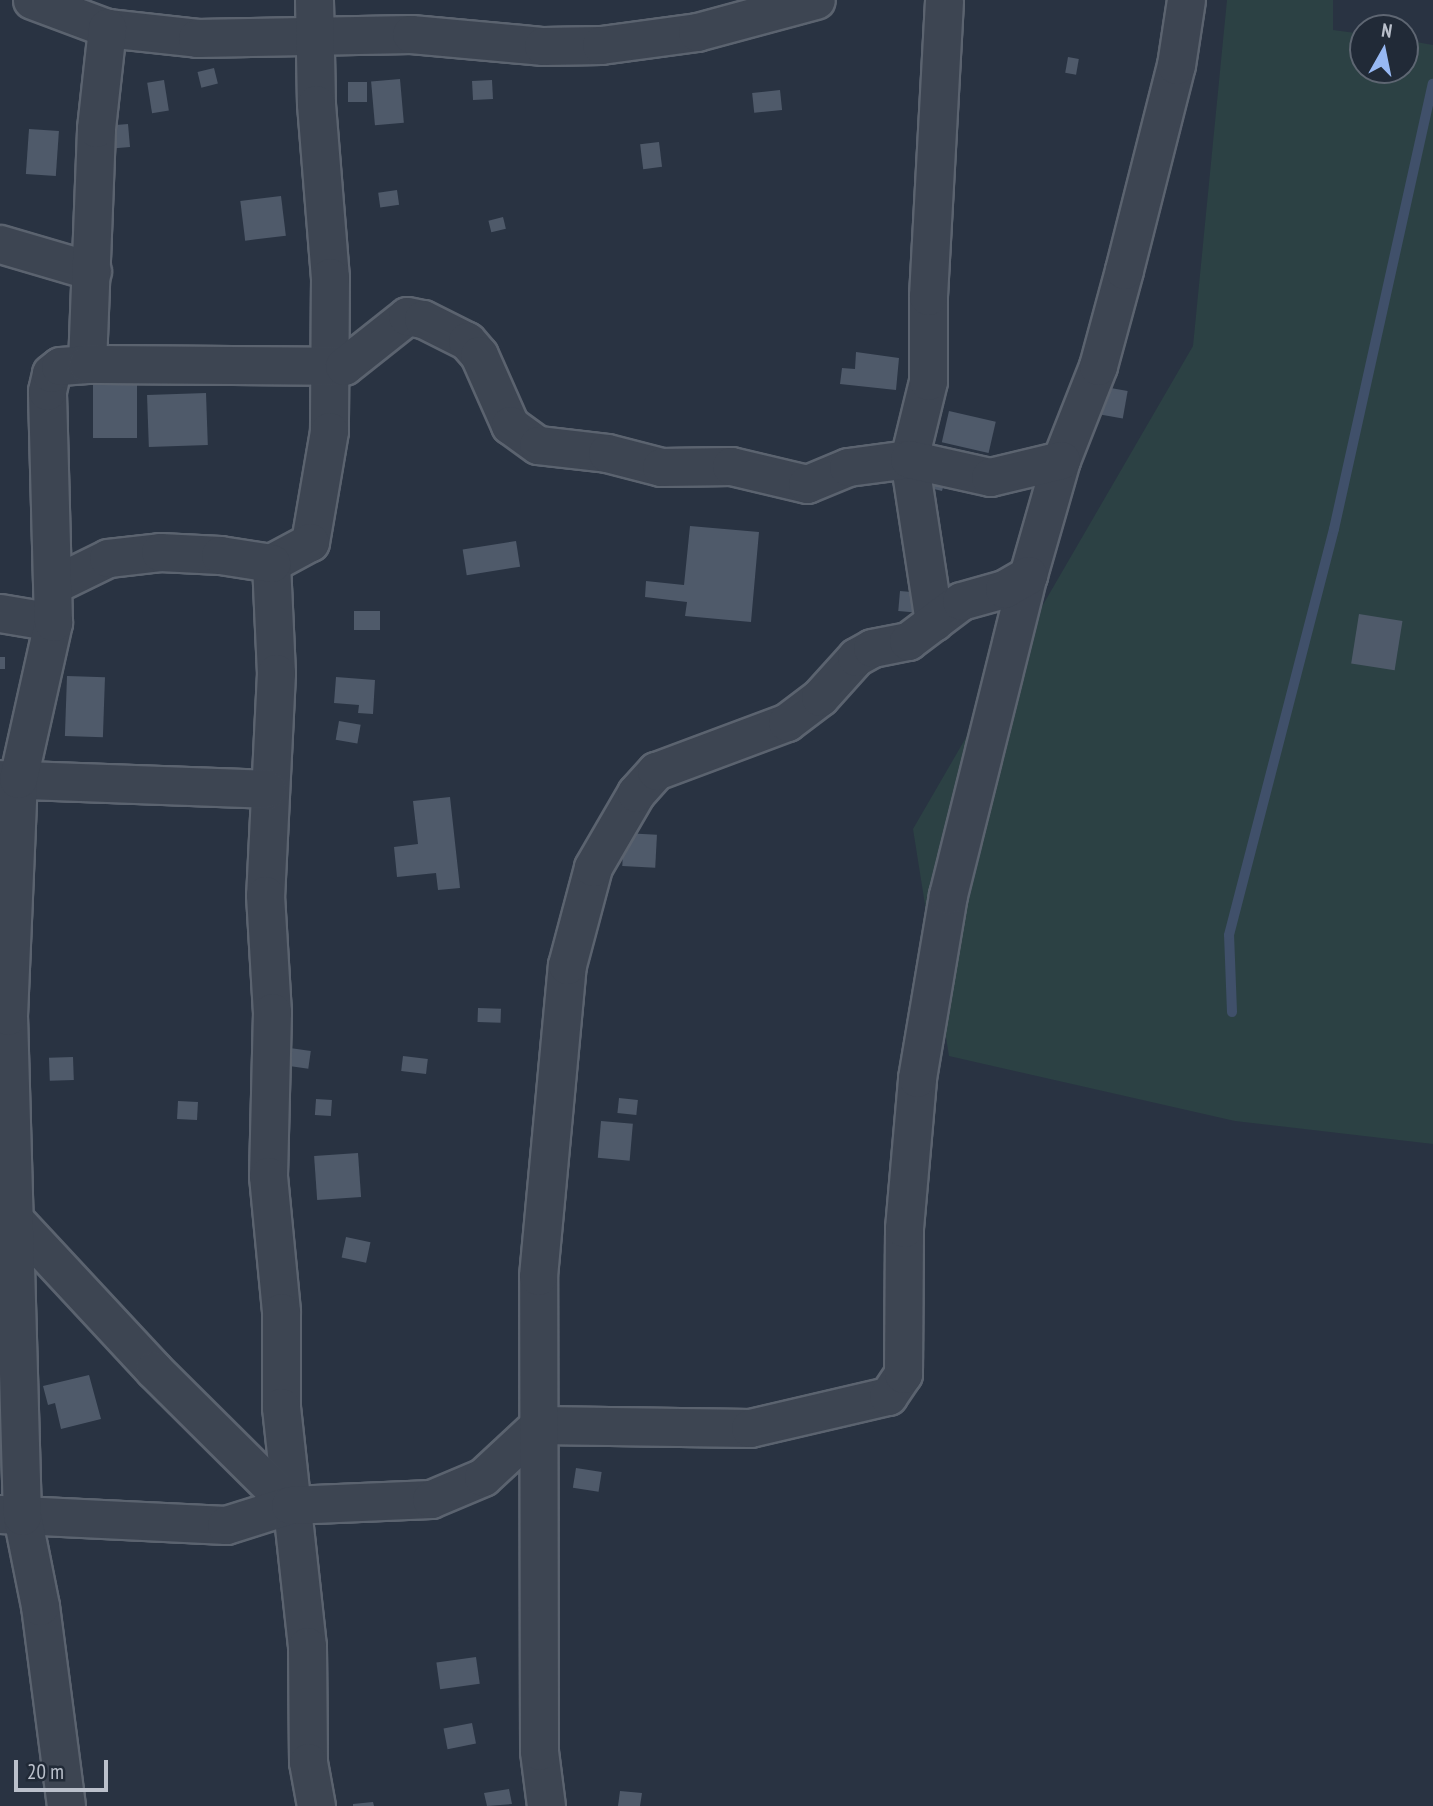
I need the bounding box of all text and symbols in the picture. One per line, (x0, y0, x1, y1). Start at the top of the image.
north arrow (1349, 14, 1419, 84)
text: N (1380, 18, 1394, 43)
scale bar (18, 1746, 112, 1790)
text: 20 m (27, 1758, 64, 1785)

